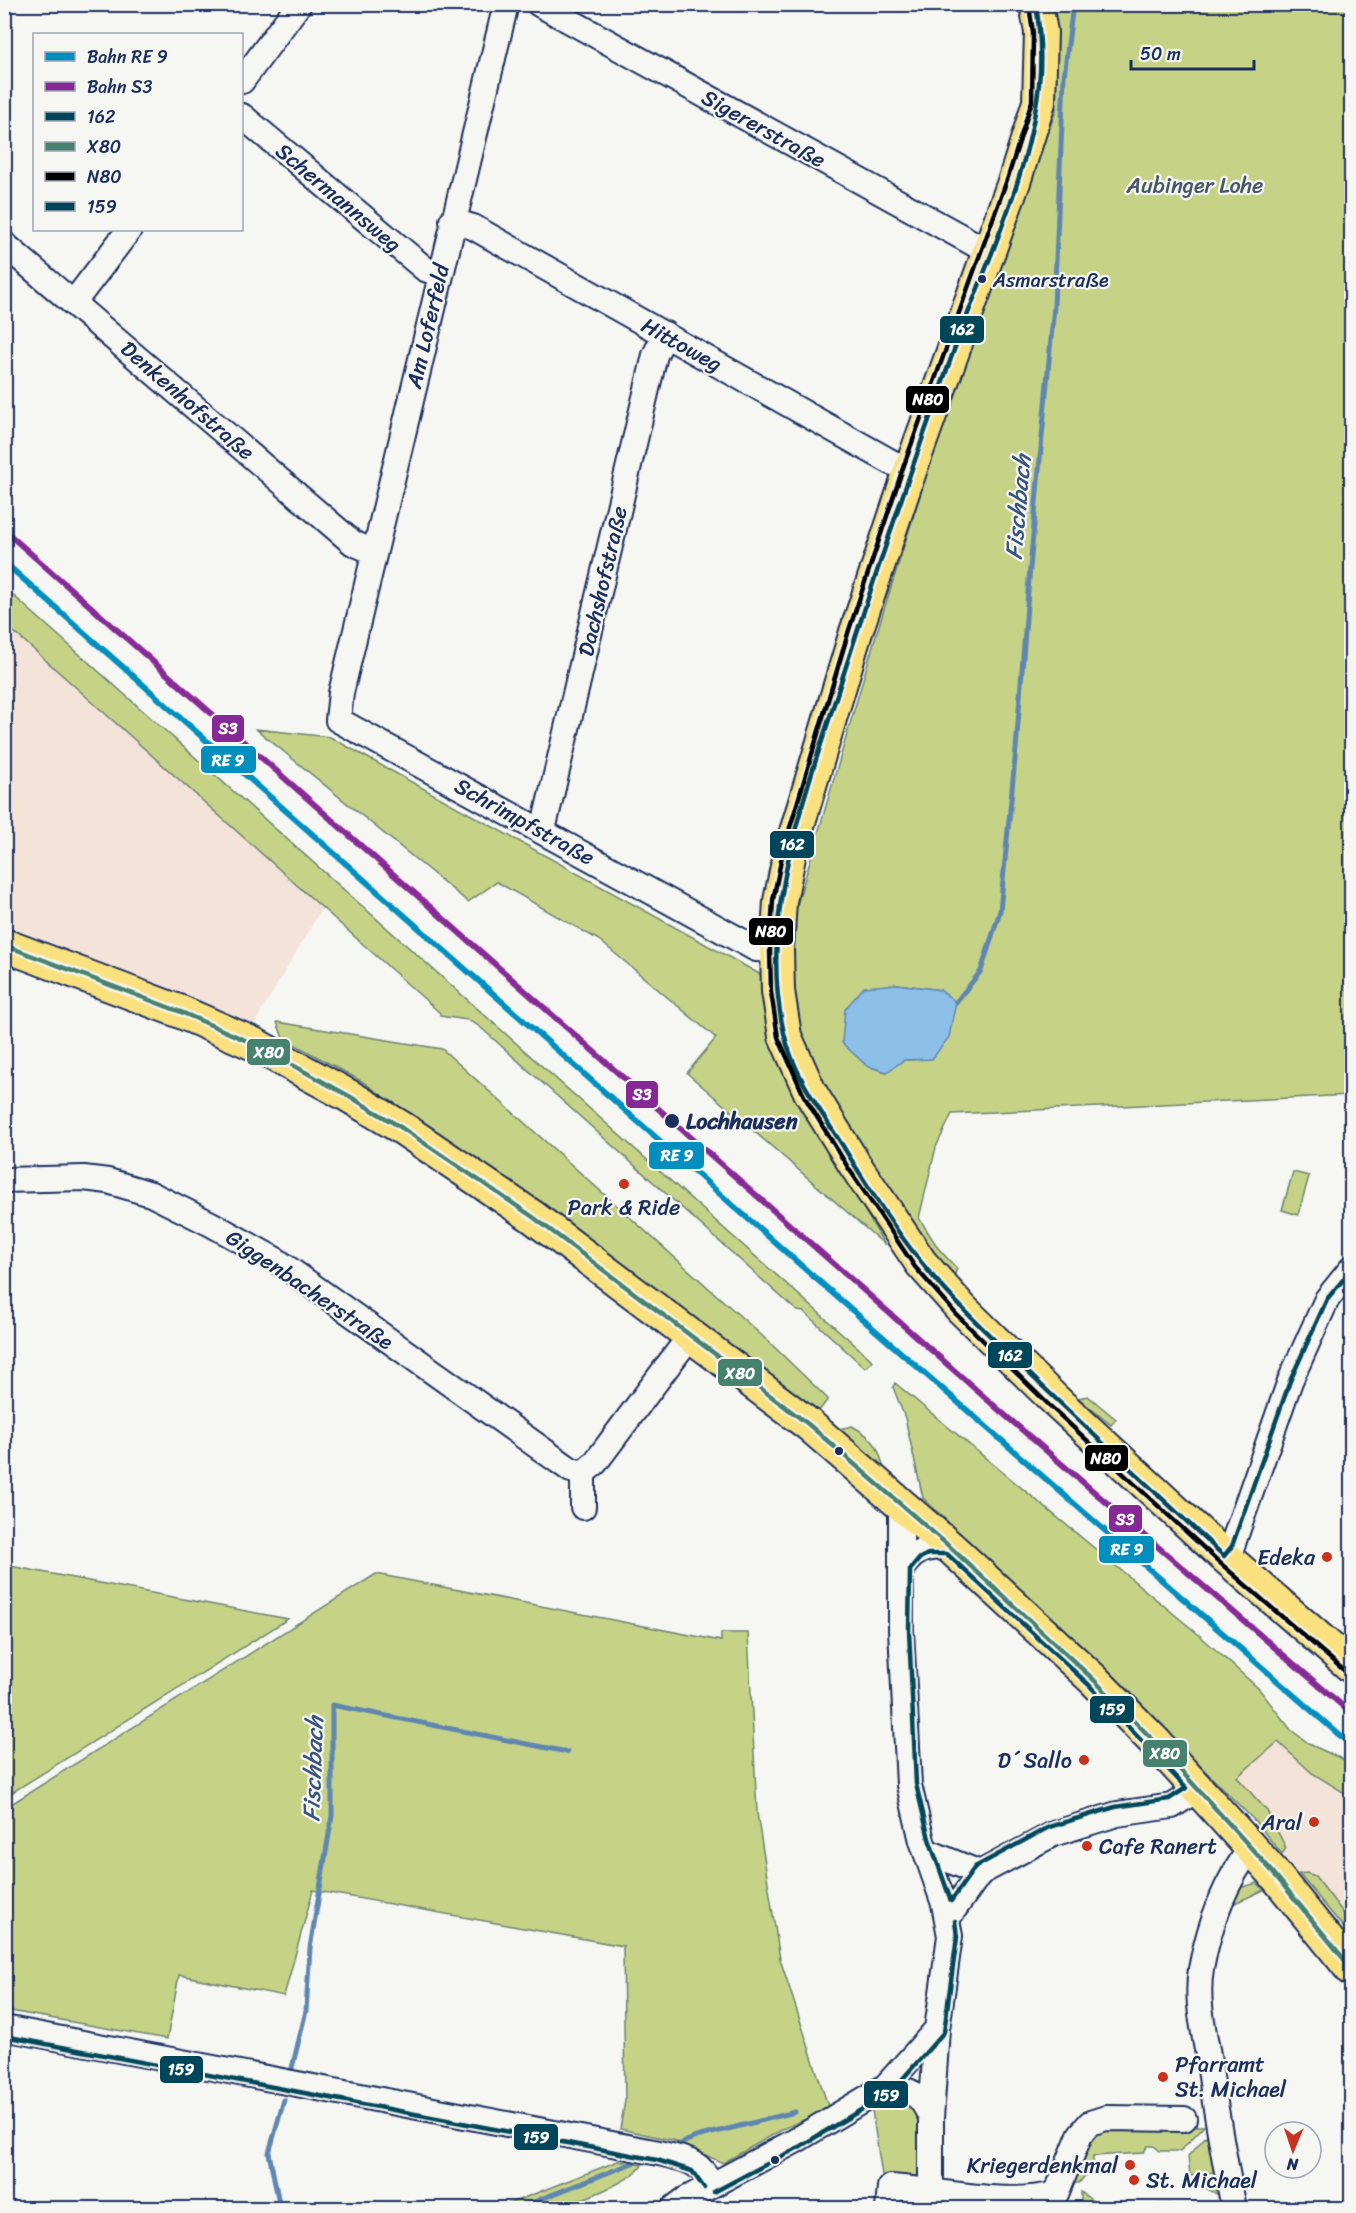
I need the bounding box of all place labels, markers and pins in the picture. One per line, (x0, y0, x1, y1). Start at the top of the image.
place label: Asmarstraße (992, 263, 1109, 298)
marker: Asmarstraße (976, 273, 988, 285)
place label: Lochhausen (686, 1102, 798, 1141)
marker: Lochhausen (663, 1112, 681, 1130)
marker: Park & Ride (617, 1177, 631, 1191)
place label: Park & Ride (568, 1188, 680, 1227)
unlabelled marker (833, 1445, 845, 1457)
place label: Edeka (1257, 1538, 1316, 1577)
marker: Edeka (1320, 1550, 1334, 1564)
place label: D´Sallo (998, 1741, 1072, 1780)
marker: D´Sallo (1077, 1753, 1091, 1767)
place label: Aral (1260, 1803, 1303, 1842)
marker: Aral (1307, 1815, 1321, 1829)
place label: Cafe Ranert (1099, 1827, 1217, 1866)
marker: Cafe Ranert (1080, 1839, 1094, 1853)
place label: Pfarramt St. Michael (1175, 2045, 1287, 2109)
marker: Pfarramt St. Michael (1156, 2070, 1170, 2084)
place label: Kriegerdenkmal (967, 2146, 1119, 2185)
unlabelled marker (769, 2154, 781, 2166)
marker: Kriegerdenkmal (1123, 2158, 1137, 2172)
place label: St. Michael (1146, 2161, 1258, 2200)
marker: St. Michael (1127, 2173, 1141, 2187)

